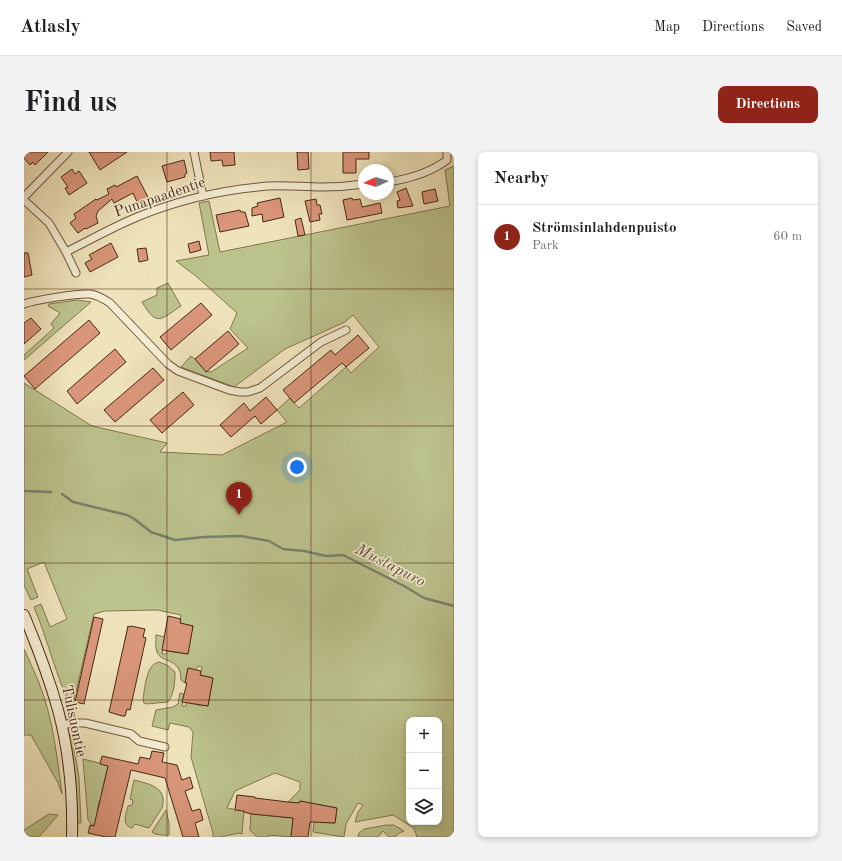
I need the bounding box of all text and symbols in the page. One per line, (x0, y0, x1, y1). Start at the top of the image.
text: Atlasly (20, 18, 81, 37)
text: Map (654, 20, 680, 34)
text: Directions (702, 20, 764, 34)
text: Saved (786, 20, 822, 34)
button: Directions (718, 86, 818, 123)
text: Find us (24, 90, 117, 118)
north arrow (358, 164, 394, 200)
text: Nearby (494, 170, 549, 187)
street label: Punapaadentie (112, 175, 208, 221)
text: Strömsinlahdenpuisto (532, 221, 677, 236)
text: 1 (503, 230, 511, 243)
text: 60 m (773, 230, 802, 243)
text: Park (532, 239, 559, 252)
your location (287, 457, 307, 477)
pin: 1 (226, 482, 252, 515)
water label: Mustapuro (352, 541, 427, 590)
street label: Tulisuontie (58, 684, 88, 758)
map controls (406, 717, 442, 825)
button: + (406, 717, 442, 753)
button: − (406, 753, 442, 789)
button: layers (406, 789, 442, 825)

